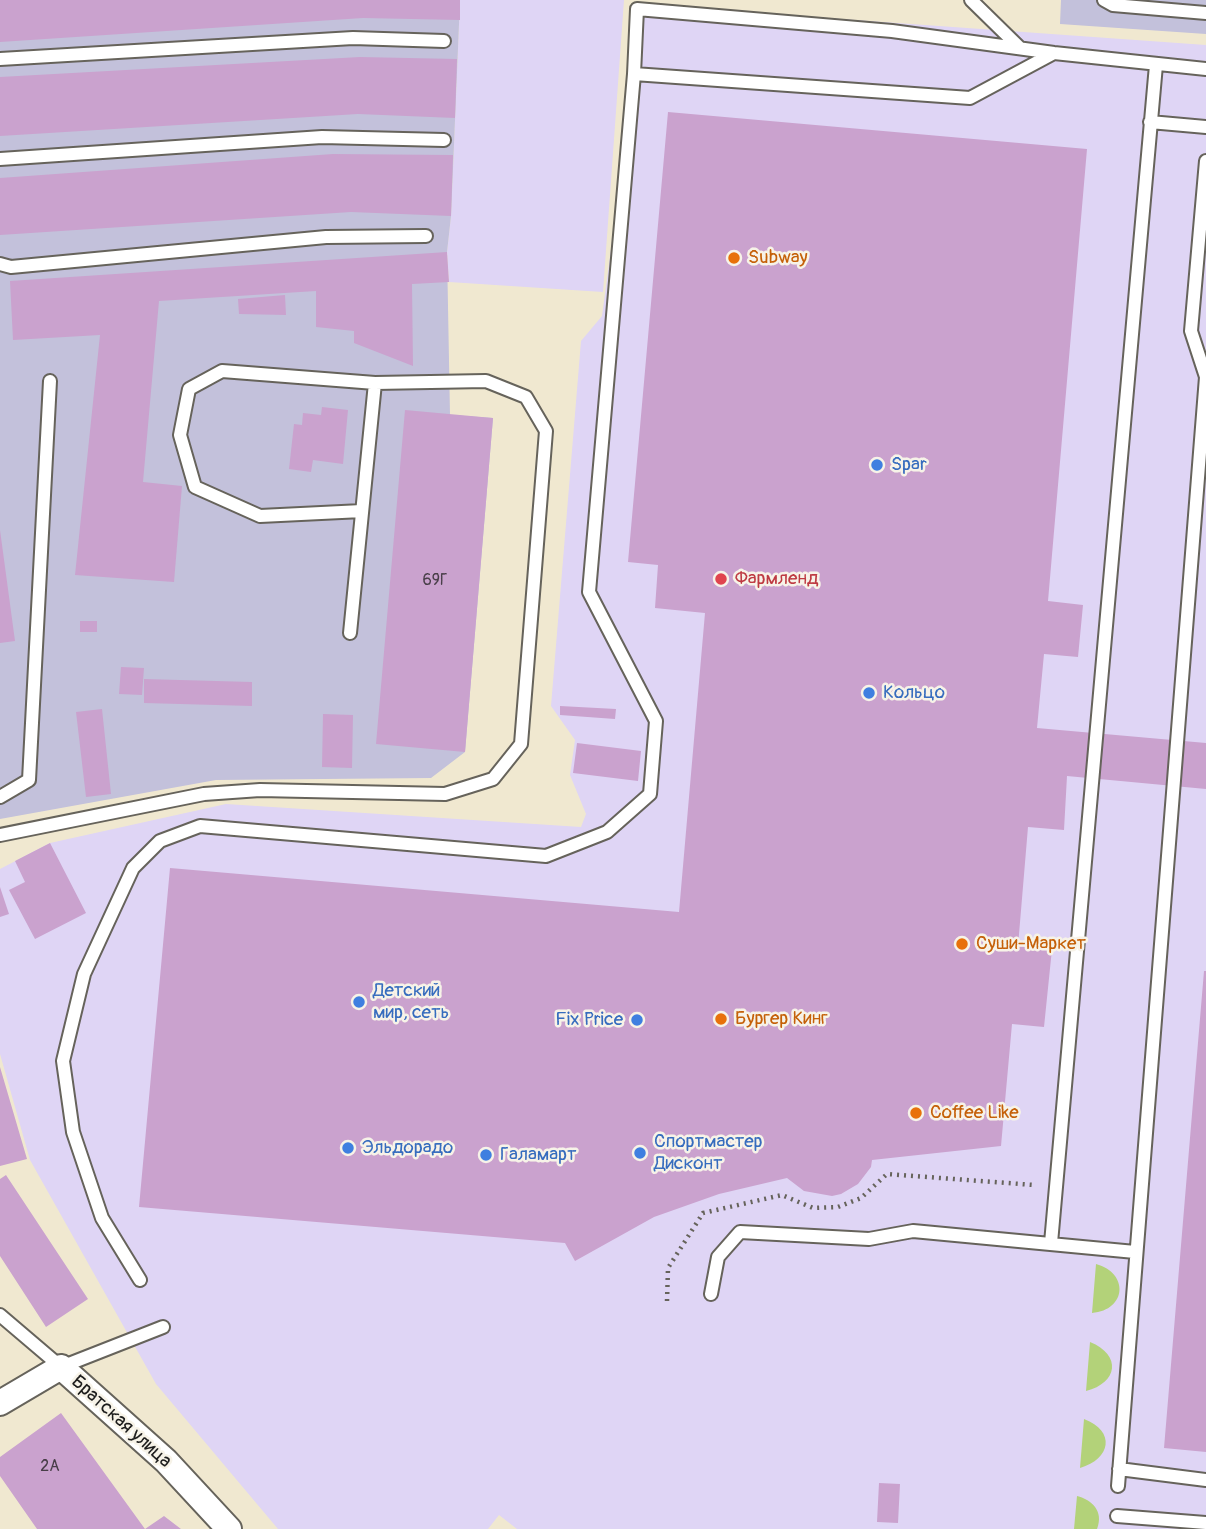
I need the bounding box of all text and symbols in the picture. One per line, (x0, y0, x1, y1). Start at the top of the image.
place label: Subway (748, 247, 808, 269)
marker: Subway (726, 250, 742, 266)
place label: Spar (891, 454, 927, 476)
marker: Spar (869, 457, 885, 473)
place label: Фармленд (735, 568, 818, 590)
house number: 69Г (422, 571, 448, 591)
marker: Фармленд (713, 571, 729, 587)
place label: Кольцо (883, 682, 945, 704)
marker: Кольцо (861, 685, 877, 701)
place label: Суши-Маркет (976, 933, 1086, 955)
marker: Суши-Маркет (954, 936, 970, 952)
place label: Детский мир, сеть (373, 980, 449, 1024)
marker: Детский мир, сеть (351, 994, 367, 1010)
place label: Бургер Кинг (735, 1008, 828, 1030)
place label: Fix Price (555, 1009, 623, 1031)
marker: Бургер Кинг (713, 1011, 729, 1027)
marker: Fix Price (629, 1012, 645, 1028)
place label: Coffee Like (930, 1102, 1019, 1124)
marker: Coffee Like (908, 1105, 924, 1121)
place label: Спортмастер Дисконт (654, 1131, 763, 1175)
place label: Эльдорадо (362, 1137, 453, 1159)
marker: Эльдорадо (340, 1140, 356, 1156)
place label: Галамарт (500, 1144, 577, 1166)
marker: Спортмастер Дисконт (632, 1145, 648, 1161)
marker: Галамарт (478, 1147, 494, 1163)
street label: Братская улица (66, 1371, 176, 1473)
house number: 2А (40, 1457, 60, 1477)

